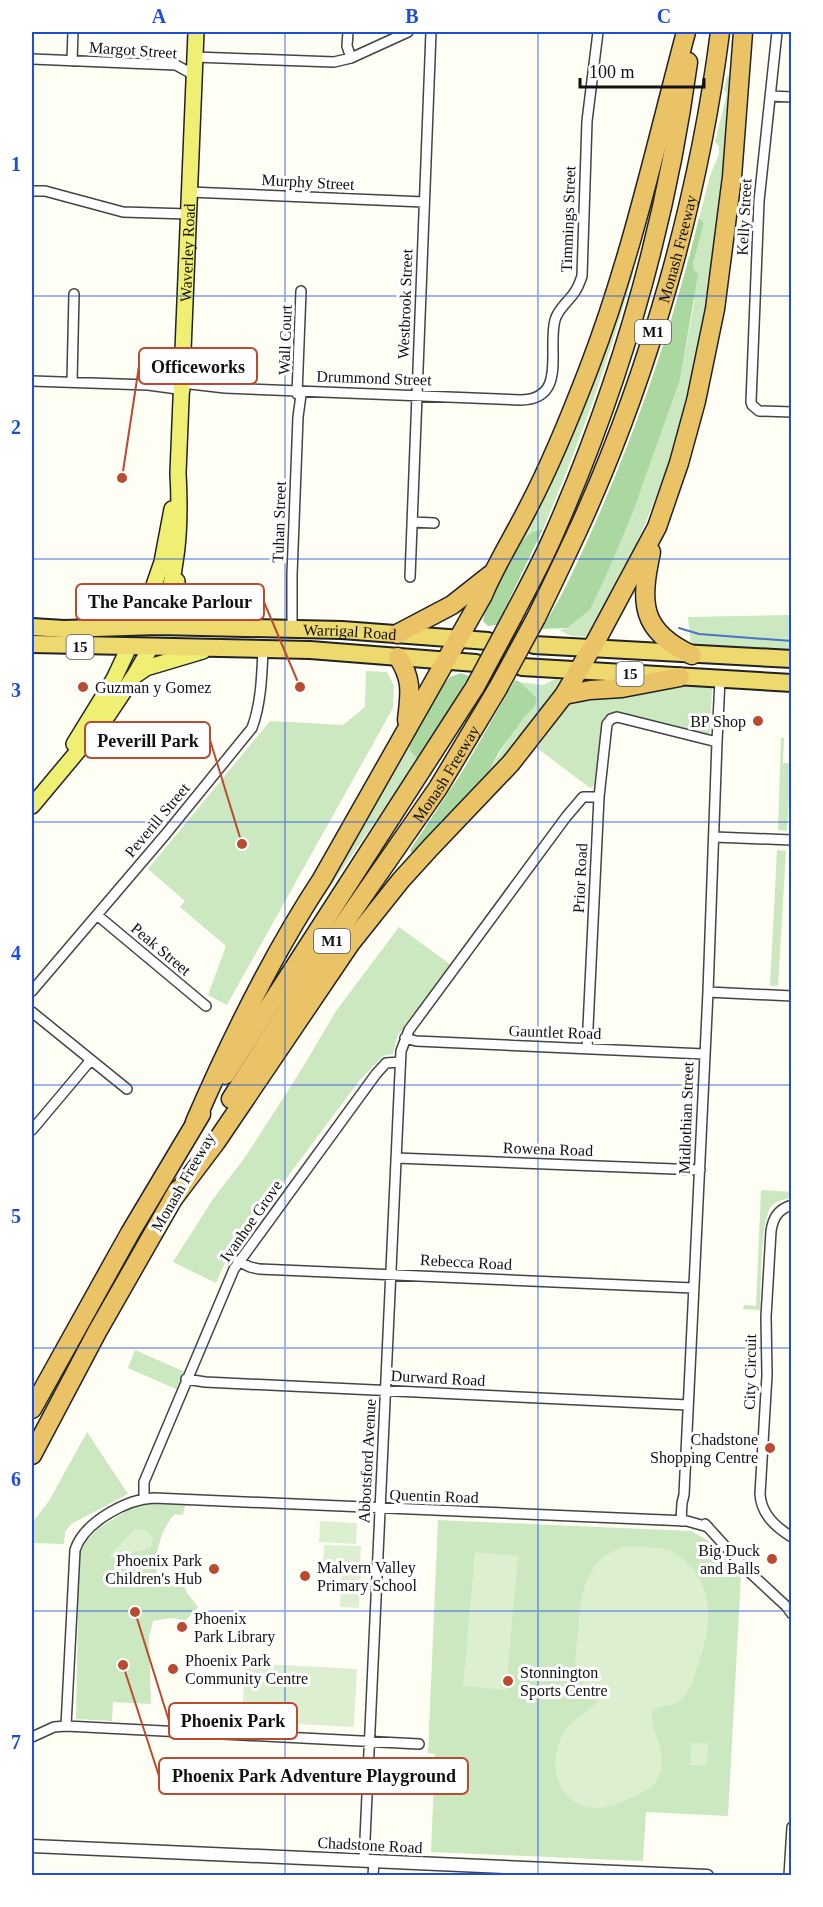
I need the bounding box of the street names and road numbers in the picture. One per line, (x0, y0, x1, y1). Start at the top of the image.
street label: Margot Street (88, 38, 178, 63)
street label: Timmings Street (558, 165, 579, 273)
street label: Murphy Street (261, 171, 355, 194)
street label: Kelly Street (733, 178, 756, 256)
street label: Monash Freeway (655, 193, 700, 305)
street label: Waverley Road (176, 203, 197, 302)
street label: Westbrook Street (395, 248, 415, 359)
street label: Wall Court (275, 304, 295, 375)
road number: M1 (635, 320, 671, 344)
street label: Drummond Street (316, 367, 432, 389)
street label: Tuhan Street (269, 480, 289, 563)
street label: Warrigal Road (303, 621, 397, 643)
road number: 15 (66, 635, 94, 659)
road number: 15 (616, 662, 644, 686)
street label: Monash Freeway (409, 722, 483, 825)
street label: Peverill Street (121, 779, 193, 860)
street label: Prior Road (570, 843, 590, 913)
street label: Peak Street (128, 919, 195, 979)
road number: M1 (314, 929, 350, 953)
street label: Gauntlet Road (508, 1022, 602, 1042)
street label: Midlothian Street (676, 1061, 696, 1174)
street label: Monash Freeway (148, 1130, 219, 1235)
street label: Rowena Road (503, 1139, 593, 1159)
street label: Ivanhoe Grove (217, 1177, 285, 1265)
street label: Rebecca Road (420, 1251, 512, 1273)
street label: City Circuit (741, 1333, 760, 1410)
street label: Durward Road (390, 1367, 486, 1389)
street label: Abbotsford Avenue (355, 1398, 379, 1524)
street label: Quentin Road (389, 1486, 479, 1506)
street label: Chadstone Road (317, 1834, 423, 1856)

